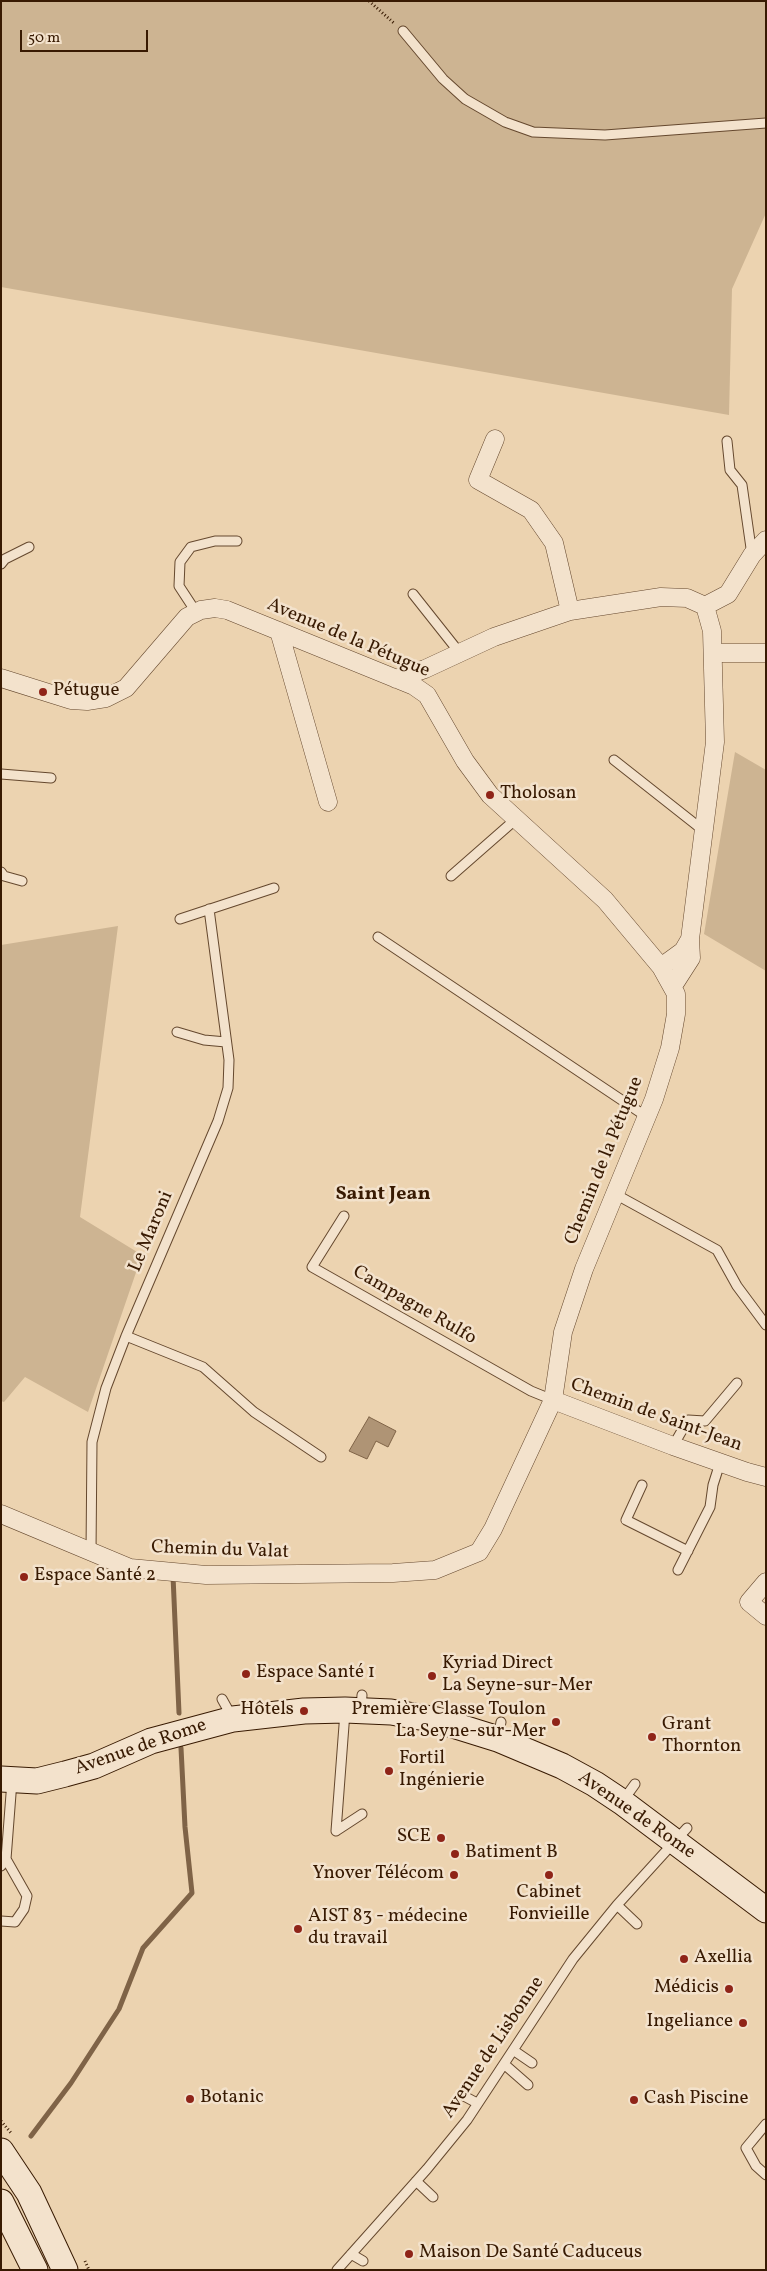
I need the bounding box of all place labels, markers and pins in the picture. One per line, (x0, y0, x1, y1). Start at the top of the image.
place label: Pétugue (53, 681, 119, 703)
marker: Pétugue (37, 686, 49, 698)
place label: Tholosan (500, 784, 577, 806)
marker: Tholosan (484, 789, 496, 801)
place label: Espace Santé 2 (34, 1566, 156, 1588)
marker: Espace Santé 2 (18, 1571, 30, 1583)
place label: Kyriad Direct La Seyne-sur-Mer (442, 1654, 592, 1698)
place label: Espace Santé 1 (256, 1663, 375, 1685)
marker: Espace Santé 1 (240, 1668, 252, 1680)
marker: Kyriad Direct La Seyne-sur-Mer (426, 1670, 438, 1682)
place label: Hôtels (240, 1700, 294, 1722)
place label: Première Classe Toulon La Seyne-sur-Mer (351, 1700, 546, 1744)
marker: Hôtels (298, 1705, 310, 1717)
place label: Grant Thornton (662, 1715, 741, 1759)
marker: Première Classe Toulon La Seyne-sur-Mer (550, 1716, 562, 1728)
marker: Grant Thornton (646, 1731, 658, 1743)
place label: Fortil Ingénierie (399, 1749, 485, 1793)
marker: Fortil Ingénierie (383, 1765, 395, 1777)
place label: SCE (397, 1827, 431, 1849)
marker: SCE (435, 1832, 447, 1844)
place label: Batiment B (465, 1843, 558, 1865)
marker: Batiment B (449, 1848, 461, 1860)
place label: Ynover Télécom (313, 1864, 444, 1886)
marker: Ynover Télécom (448, 1869, 460, 1881)
marker: Cabinet Fonvieille (543, 1869, 555, 1881)
place label: Cabinet Fonvieille (508, 1883, 590, 1927)
place label: AIST 83 - médecine du travail (308, 1907, 468, 1951)
marker: AIST 83 - médecine du travail (292, 1923, 304, 1935)
place label: Axellia (694, 1948, 752, 1970)
marker: Axellia (678, 1953, 690, 1965)
place label: Médicis (654, 1978, 719, 2000)
marker: Médicis (723, 1983, 735, 1995)
place label: Ingeliance (647, 2012, 733, 2034)
marker: Ingeliance (737, 2017, 749, 2029)
place label: Botanic (200, 2088, 264, 2110)
place label: Cash Piscine (644, 2089, 749, 2111)
marker: Botanic (184, 2093, 196, 2105)
marker: Cash Piscine (628, 2094, 640, 2106)
place label: Maison De Santé Caduceus (419, 2243, 642, 2265)
marker: Maison De Santé Caduceus (403, 2248, 415, 2260)

